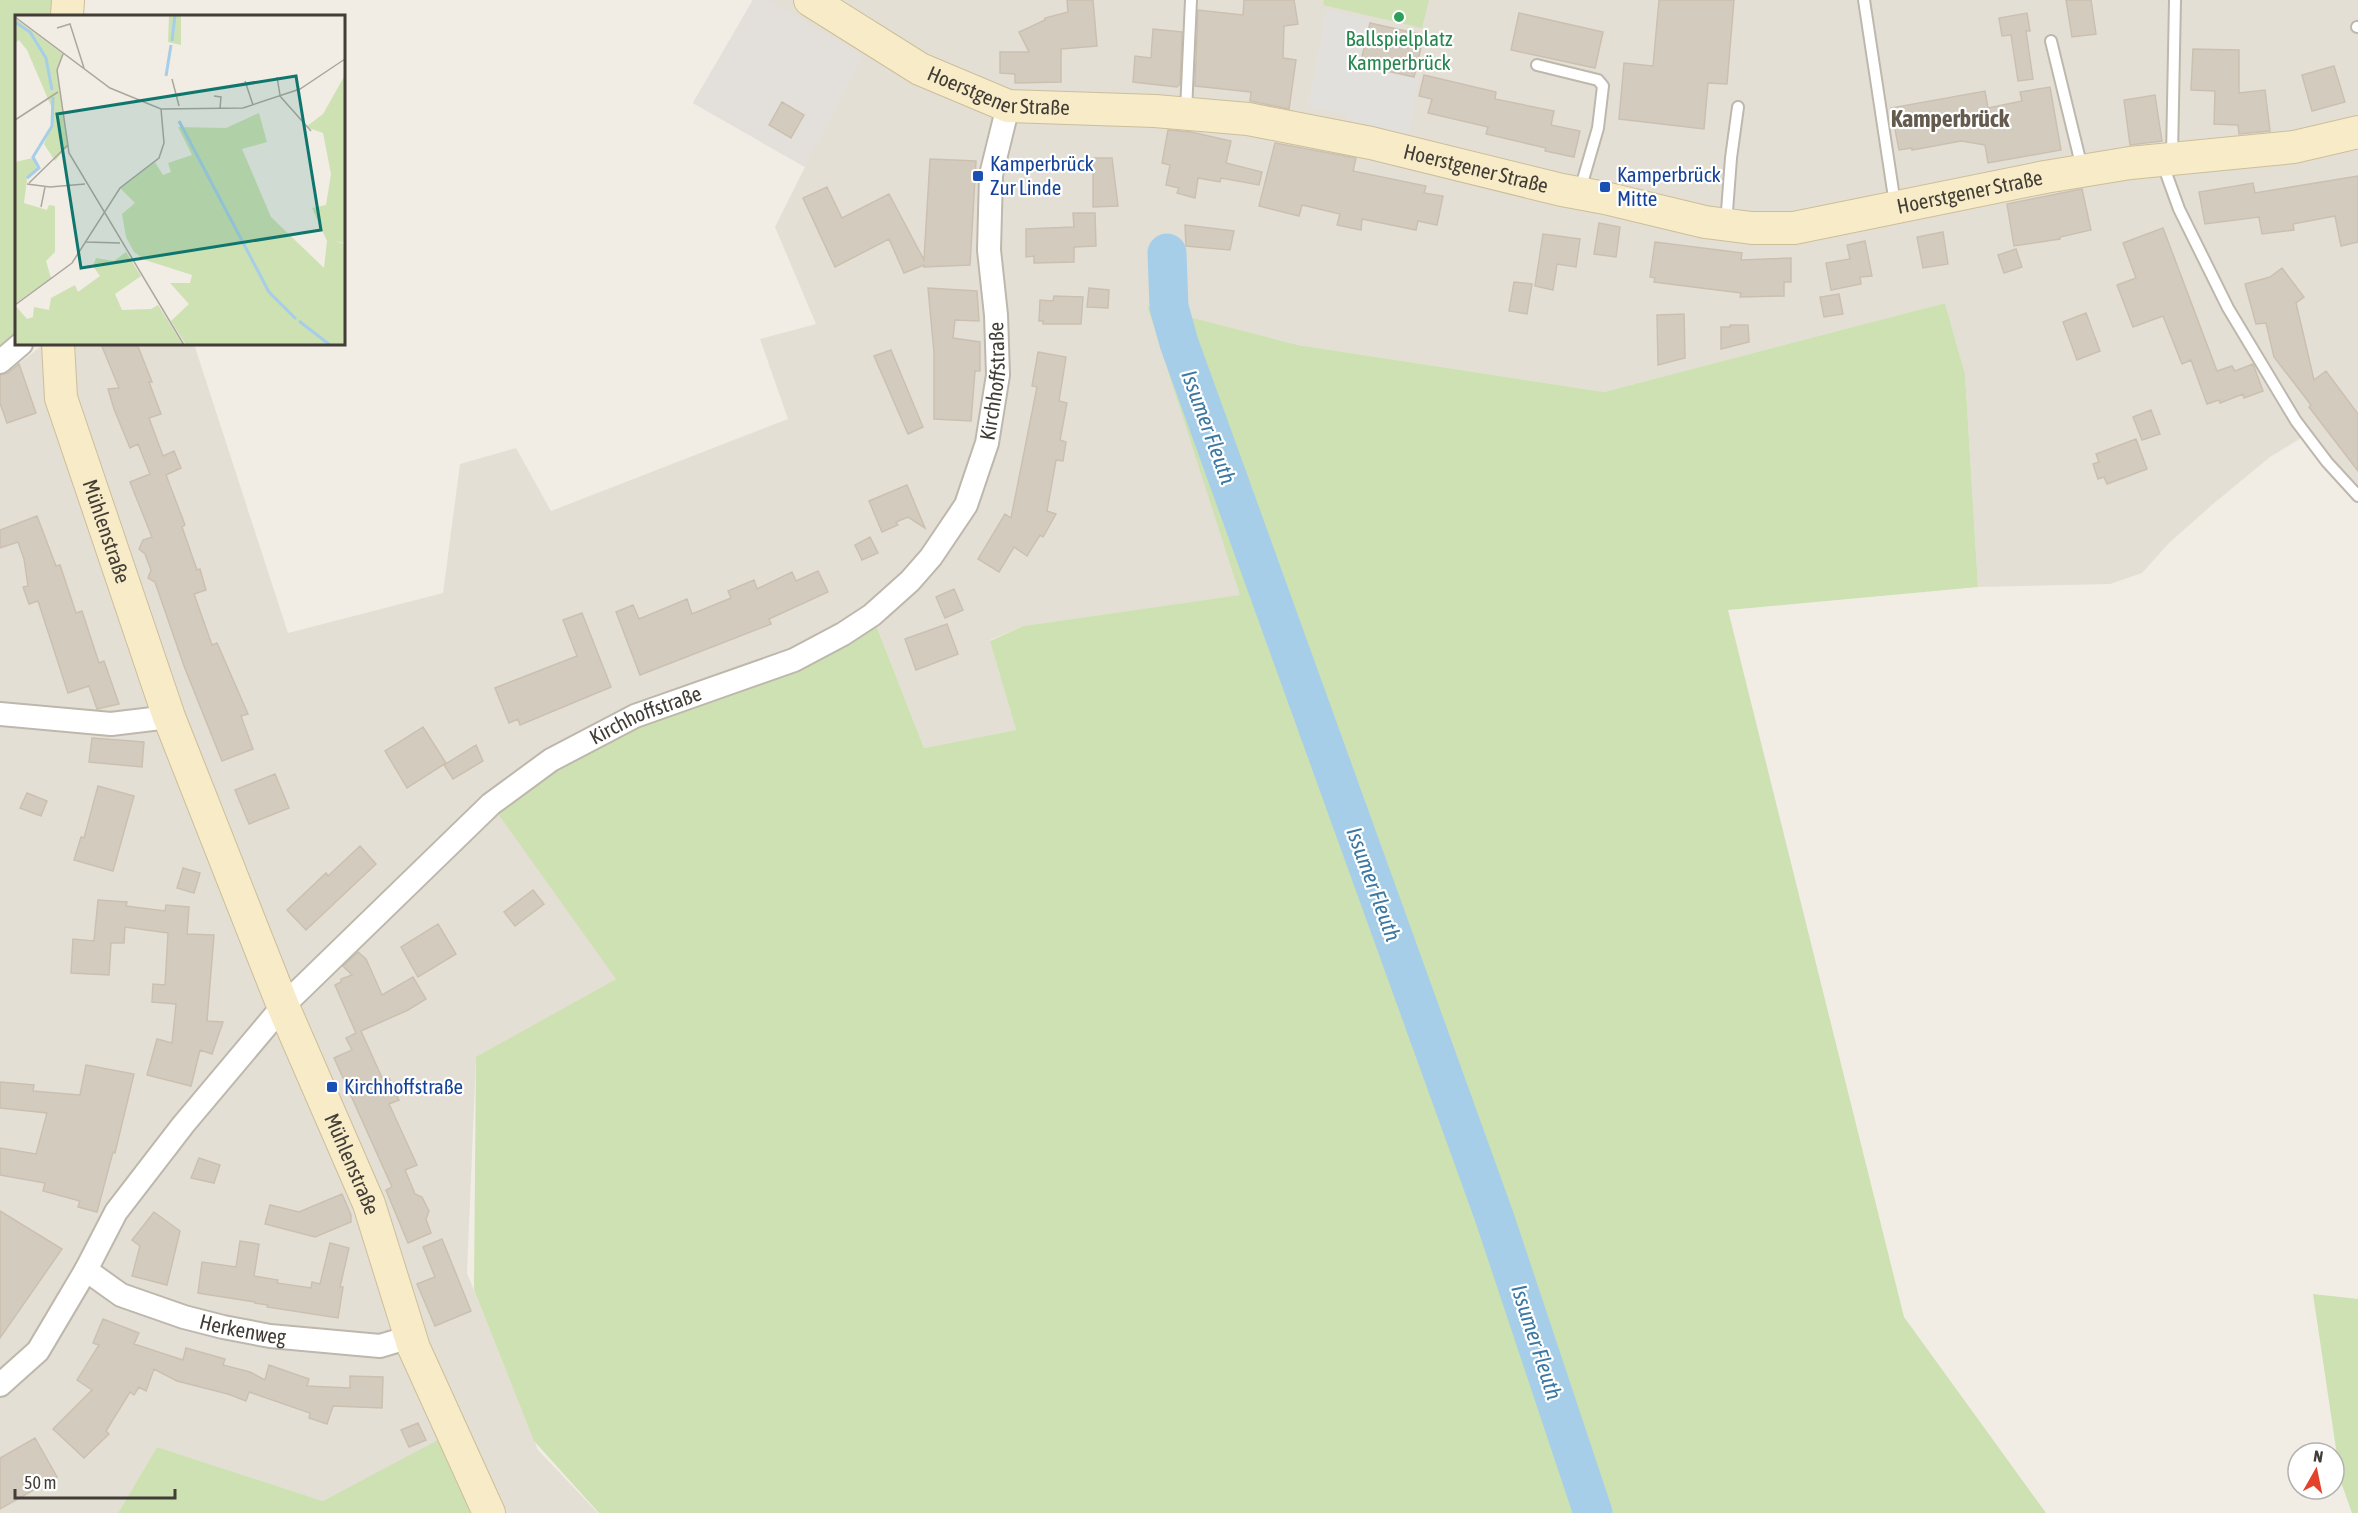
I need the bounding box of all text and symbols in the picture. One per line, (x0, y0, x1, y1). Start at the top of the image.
marker: Ballspielplatz Kamperbrück (1392, 10, 1406, 24)
inset map (15, 15, 345, 345)
place label: Ballspielplatz Kamperbrück (1345, 26, 1453, 74)
street label: Hoerstgener Straße (924, 61, 1070, 119)
district label: Kamperbrück (1891, 105, 2010, 132)
street label: Hoerstgener Straße (1401, 138, 1551, 197)
place label: Kamperbrück Zur Linde (990, 151, 1094, 199)
place label: Kamperbrück Mitte (1617, 162, 1721, 210)
street label: Hoerstgener Straße (1895, 165, 2044, 218)
marker: Kamperbrück Zur Linde (971, 169, 985, 183)
marker: Kamperbrück Mitte (1598, 180, 1612, 194)
street label: Kirchhoffstraße (975, 322, 1010, 442)
water label: Issumer Fleuth (1176, 367, 1242, 488)
street label: Mühlenstraße (78, 476, 136, 586)
street label: Kirchhoffstraße (585, 681, 704, 749)
water label: Issumer Fleuth (1341, 824, 1407, 945)
place label: Kirchhoffstraße (344, 1074, 463, 1098)
marker: Kirchhoffstraße (325, 1080, 339, 1094)
street label: Mühlenstraße (320, 1109, 385, 1217)
water label: Issumer Fleuth (1506, 1281, 1568, 1403)
street label: Herkenweg (197, 1309, 287, 1348)
north arrow (2286, 1441, 2346, 1501)
text: N (2312, 1447, 2324, 1466)
scale bar (15, 1462, 176, 1500)
text: 50 m (24, 1472, 56, 1493)

